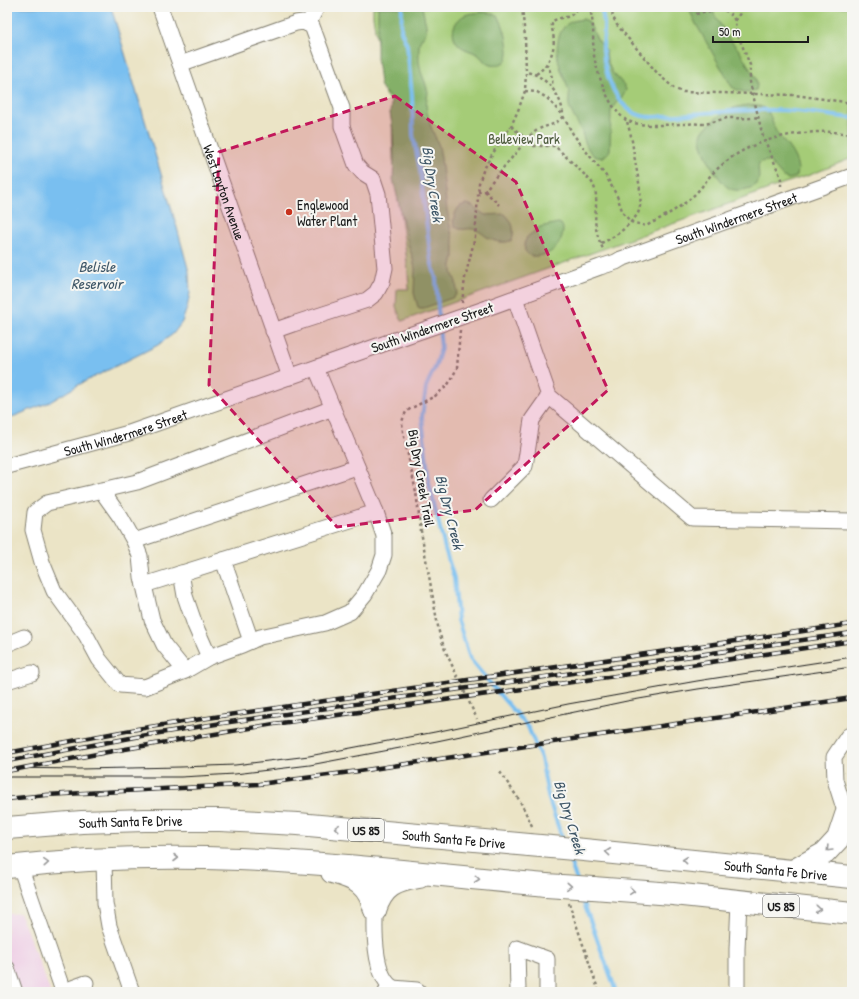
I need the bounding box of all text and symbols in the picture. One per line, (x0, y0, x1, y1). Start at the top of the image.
scale bar (713, 18, 808, 44)
text: 50 m (719, 23, 740, 40)
park label: Belleview Park (488, 129, 560, 148)
street label: West Layton Avenue (199, 142, 251, 243)
water label: Big Dry Creek (417, 145, 449, 225)
street label: South Windermere Street (672, 187, 800, 248)
place label: Englewood Water Plant (297, 195, 357, 230)
marker: Englewood Water Plant (284, 207, 294, 217)
water label: Belisle Reservoir (71, 256, 125, 294)
street label: South Windermere Street (368, 297, 496, 357)
street label: South Windermere Street (61, 404, 190, 460)
street label: Big Dry Creek Trail (403, 428, 440, 529)
water label: Big Dry Creek (431, 473, 470, 553)
water label: Big Dry Creek (549, 778, 592, 858)
street label: South Santa Fe Drive (78, 810, 183, 832)
road number: US 85 (348, 819, 384, 841)
one-way arrow (334, 823, 340, 832)
street label: South Santa Fe Drive (401, 824, 507, 852)
one-way arrow (826, 844, 834, 852)
one-way arrow (605, 848, 611, 857)
one-way arrow (173, 854, 179, 862)
street label: South Santa Fe Drive (723, 855, 829, 884)
one-way arrow (682, 856, 688, 865)
one-way arrow (43, 859, 49, 868)
one-way arrow (474, 874, 480, 883)
one-way arrow (566, 882, 572, 891)
one-way arrow (628, 886, 635, 895)
road number: US 85 (763, 895, 799, 917)
one-way arrow (815, 905, 821, 914)

